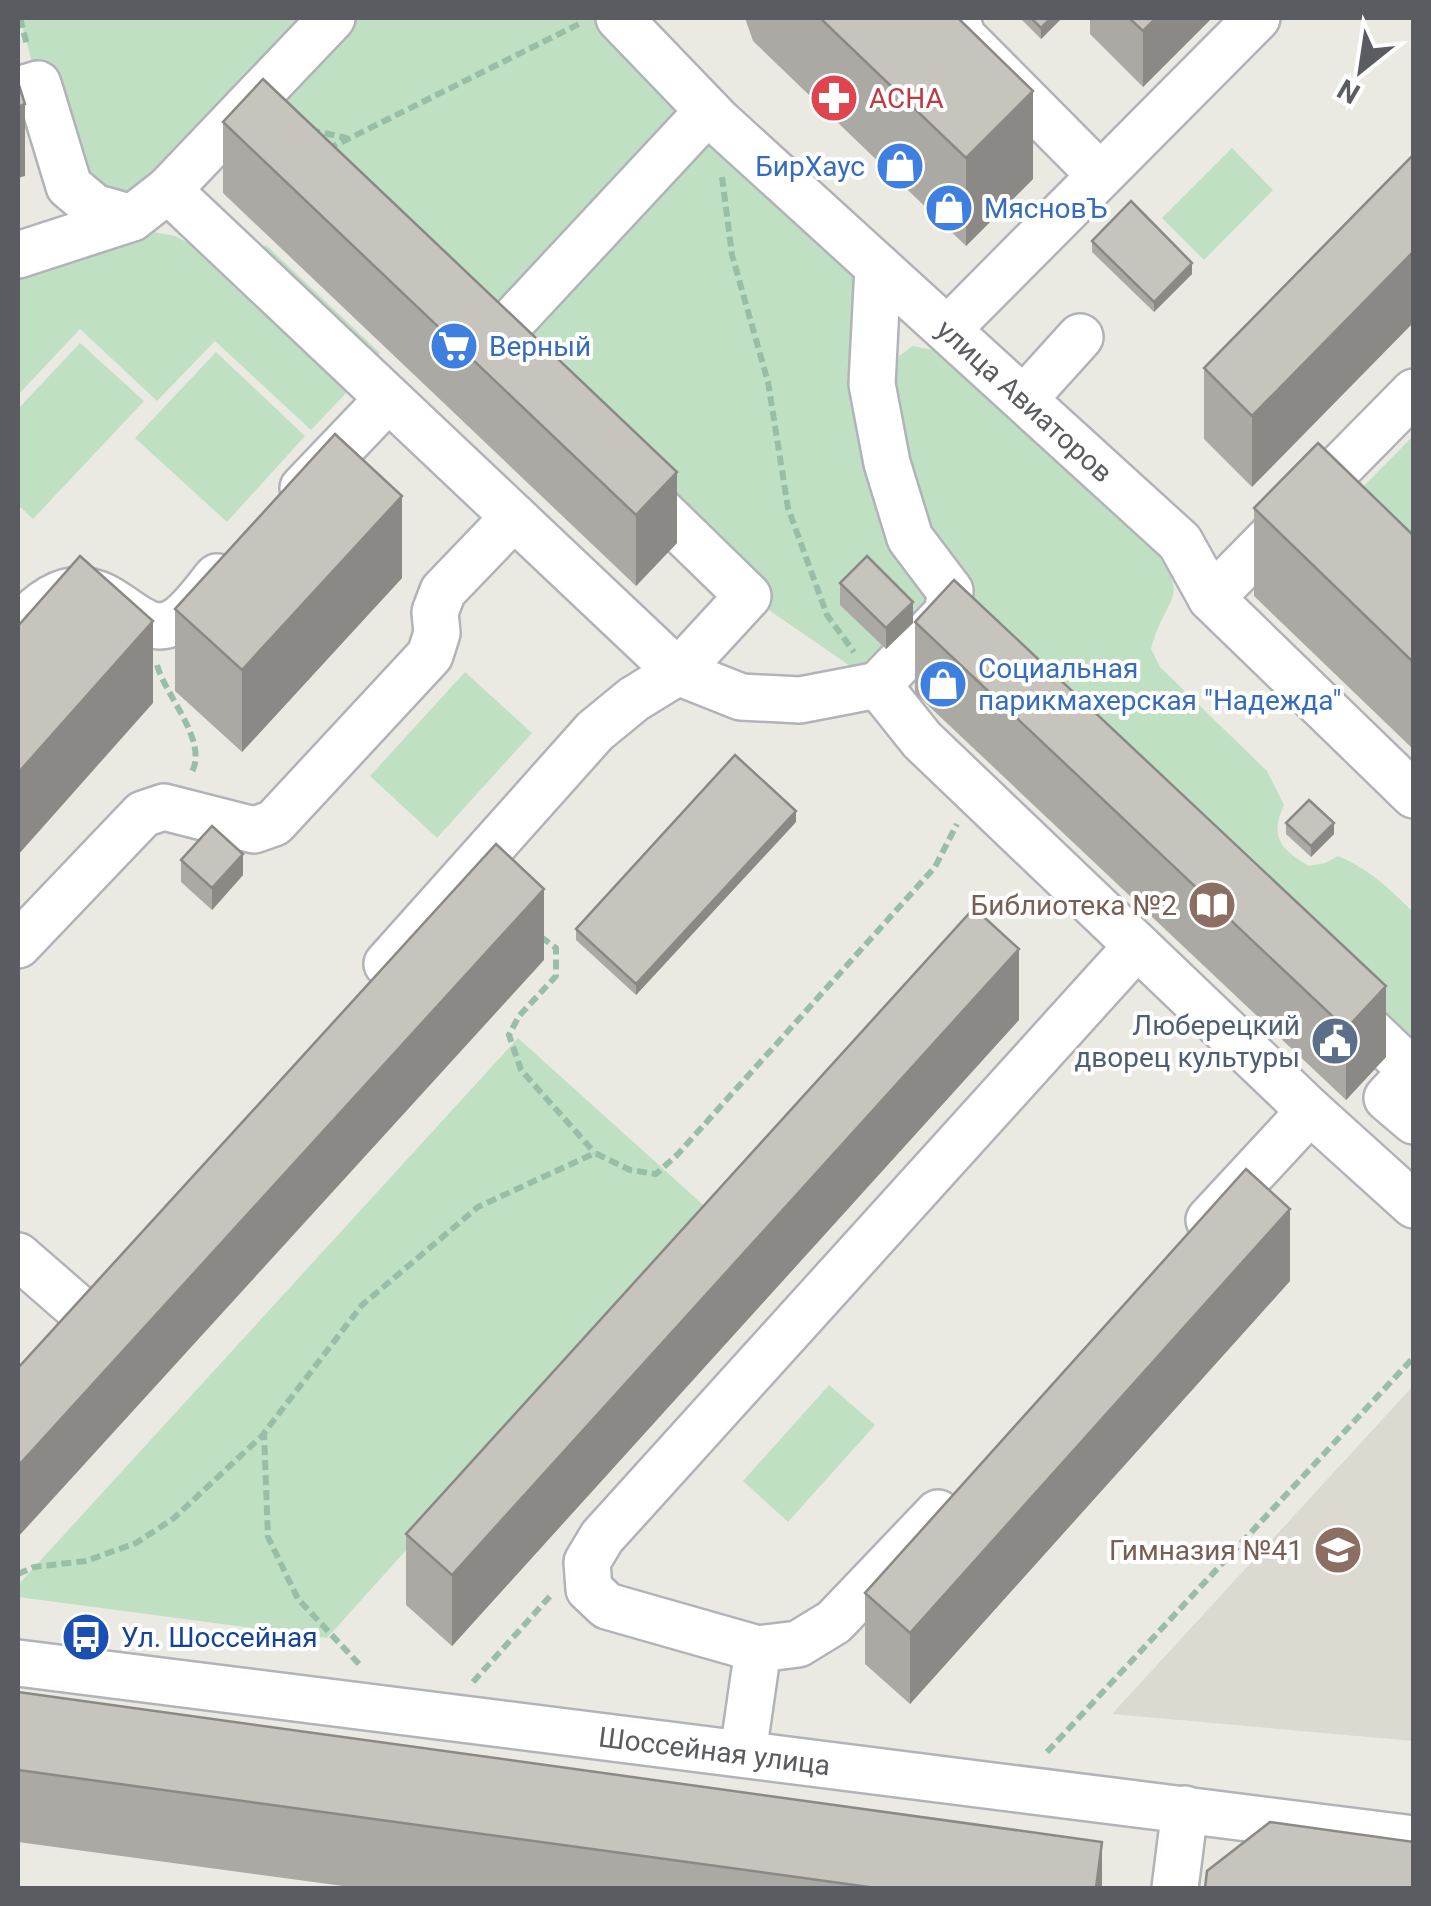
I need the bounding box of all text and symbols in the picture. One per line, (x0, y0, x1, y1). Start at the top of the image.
north arrow (1311, 20, 1411, 120)
pharmacy icon: АСНА (808, 72, 860, 124)
text: N (1332, 72, 1366, 110)
place label: АСНА (869, 82, 944, 115)
shop icon: БирХаус (874, 140, 926, 192)
place label: БирХаус (755, 150, 865, 183)
shop icon: МясновЪ (923, 182, 975, 234)
place label: МясновЪ (984, 192, 1108, 225)
street label: улица Авиаторов (930, 312, 1119, 489)
supermarket icon: Верный (428, 320, 480, 372)
place label: Верный (489, 330, 591, 363)
place label: Социальная парикмахерская "Надежда" (978, 652, 1341, 717)
shop icon: Социальная парикмахерская "Надежда" (917, 658, 969, 710)
library icon: Библиотека №2 (1186, 879, 1238, 931)
place label: Библиотека №2 (971, 889, 1177, 922)
place label: Люберецкий дворец культуры (1074, 1009, 1300, 1074)
public building icon: Люберецкий дворец культуры (1309, 1015, 1361, 1067)
school or university icon: Гимназия №41 (1312, 1524, 1364, 1576)
place label: Гимназия №41 (1109, 1534, 1303, 1567)
bus stop icon: Ул. Шоссейная (60, 1611, 112, 1663)
place label: Ул. Шоссейная (121, 1621, 318, 1654)
street label: Шоссейная улица (597, 1720, 832, 1782)

